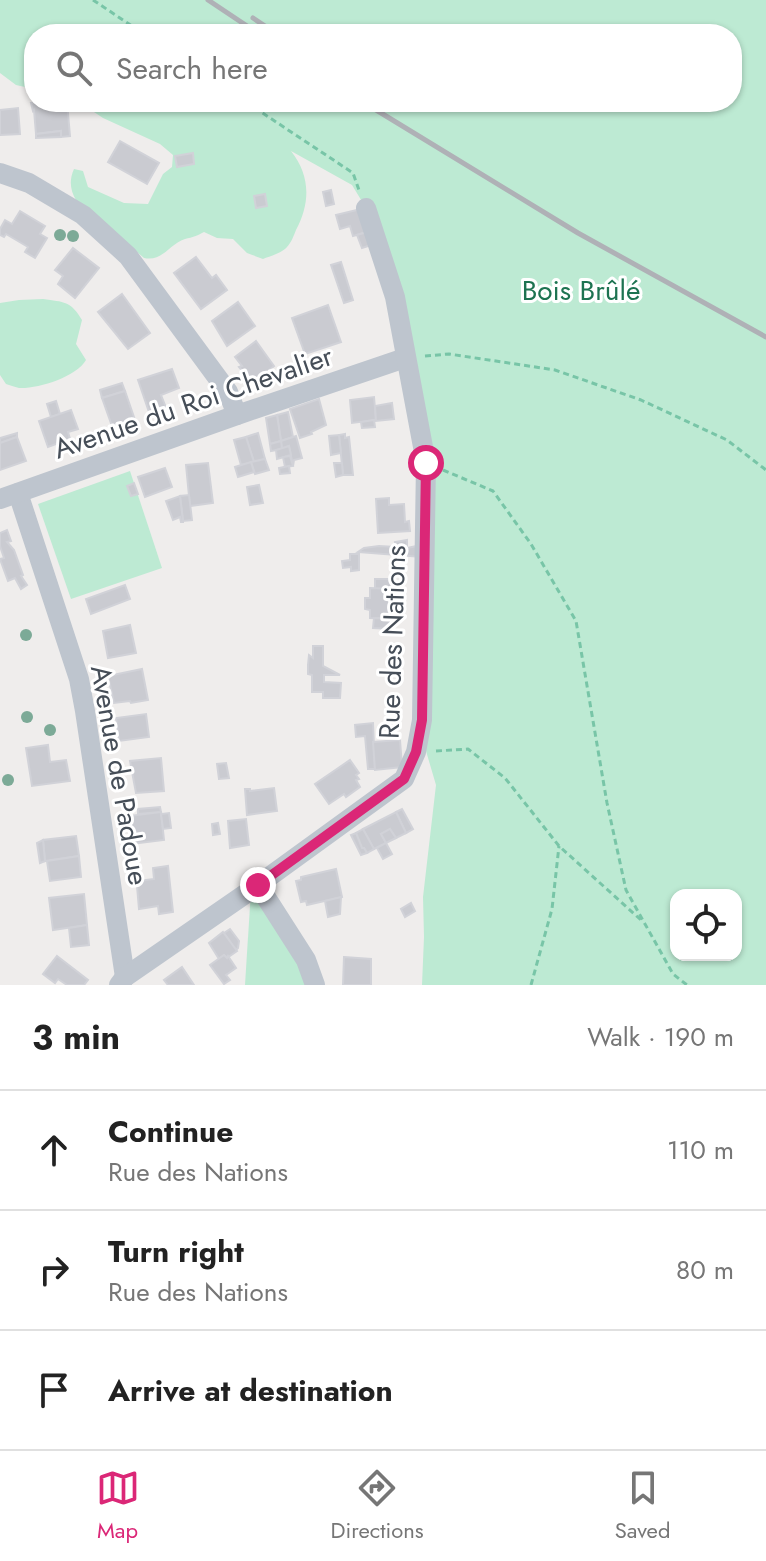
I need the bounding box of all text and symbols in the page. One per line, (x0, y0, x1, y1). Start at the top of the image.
search box (24, 24, 742, 112)
icon: search (52, 46, 96, 90)
text: Search here (116, 47, 268, 90)
park label: Bois Brûlé (522, 270, 640, 311)
street label: Avenue du Roi Chevalier (48, 335, 339, 470)
route start (408, 445, 444, 481)
street label: Rue des Nations (369, 545, 416, 740)
street label: Avenue de Padoue (80, 662, 159, 888)
route end (240, 867, 276, 903)
map controls (670, 889, 742, 961)
button: locate (670, 889, 742, 961)
text: 3 min (32, 1013, 120, 1062)
text: Walk · 190 m (587, 1018, 734, 1056)
text: Continue (108, 1110, 234, 1153)
icon: ahead (32, 1128, 76, 1172)
text: 110 m (667, 1131, 734, 1169)
text: Rue des Nations (108, 1153, 288, 1191)
text: Turn right (108, 1230, 244, 1273)
icon: right (32, 1248, 76, 1292)
text: 80 m (676, 1251, 734, 1289)
text: Rue des Nations (108, 1273, 288, 1311)
icon: arrive (32, 1368, 76, 1412)
text: Arrive at destination (108, 1369, 393, 1412)
tab: Map (96, 1466, 140, 1546)
tab: Directions (331, 1466, 424, 1546)
tab: Saved (615, 1466, 670, 1546)

